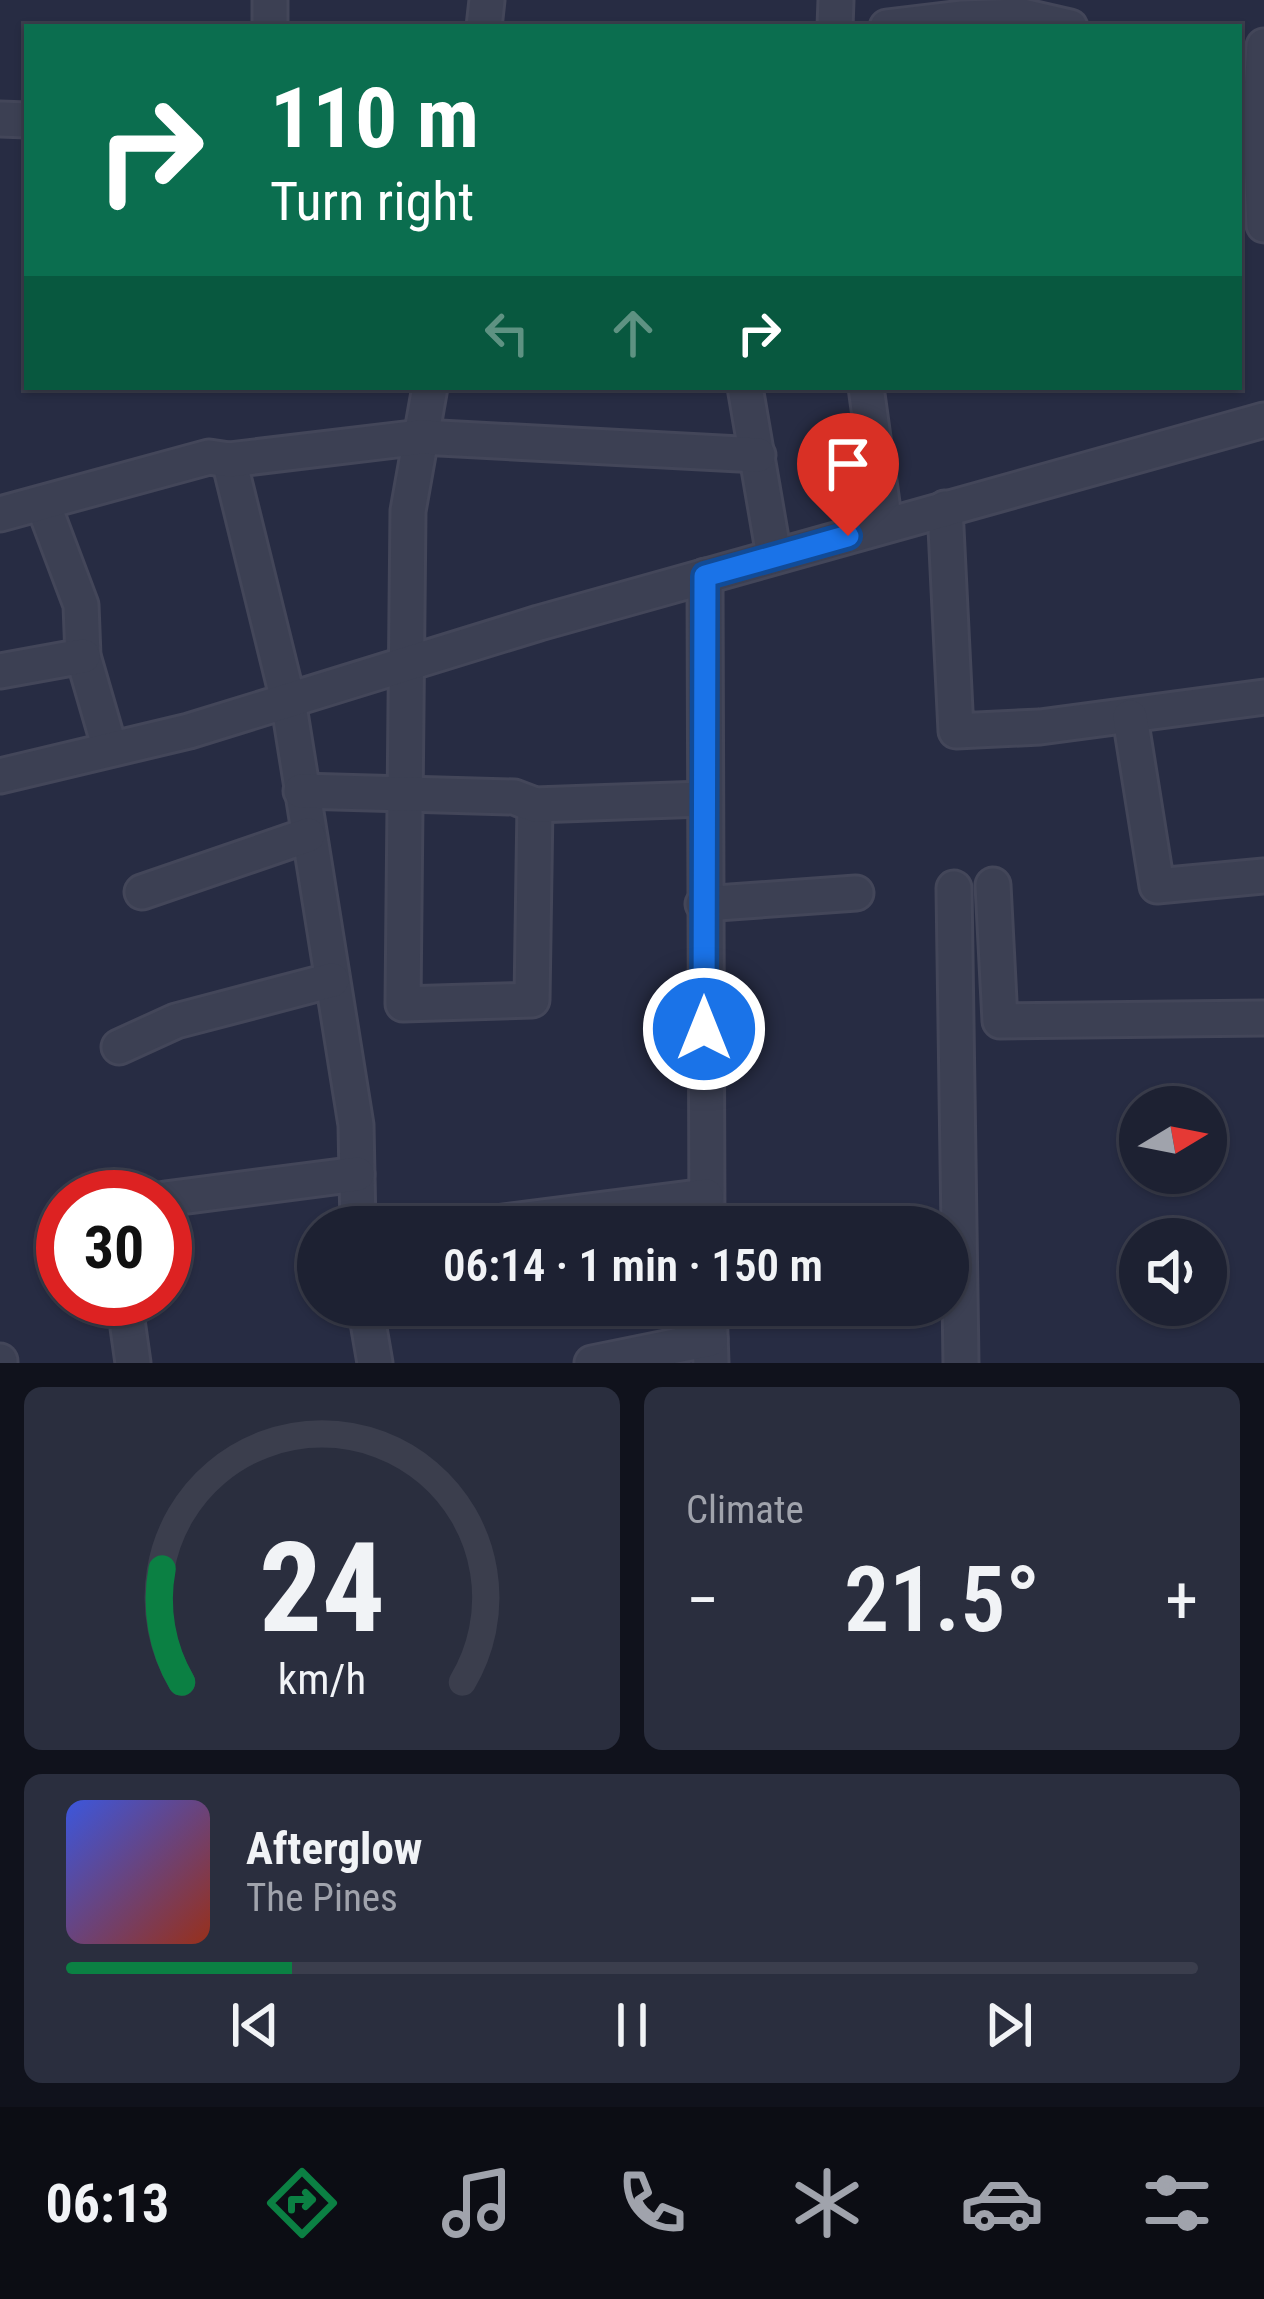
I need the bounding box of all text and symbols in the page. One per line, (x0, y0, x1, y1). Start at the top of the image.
text: 110 m (270, 69, 479, 168)
icon: right (72, 72, 228, 228)
text: Turn right (270, 170, 474, 233)
icon: left (474, 300, 540, 366)
icon: ahead (600, 300, 666, 366)
icon: right (726, 300, 792, 366)
pin (797, 413, 899, 536)
icon: arrive (815, 431, 881, 497)
position arrow (641, 966, 767, 1092)
north arrow (1119, 1086, 1227, 1194)
map controls (1119, 1086, 1227, 1326)
speed limit sign: 30 (36, 1170, 192, 1326)
button: sound (1119, 1218, 1227, 1326)
text: 06:14 · 1 min · 150 m (443, 1239, 823, 1292)
text: Climate (686, 1487, 804, 1533)
text: 24 (259, 1515, 385, 1661)
text: 21.5° (844, 1548, 1040, 1653)
text: − (686, 1562, 719, 1639)
text: + (1165, 1562, 1198, 1639)
text: km/h (278, 1653, 366, 1703)
text: Afterglow (246, 1822, 422, 1875)
text: The Pines (246, 1875, 398, 1921)
icon: previous (222, 1992, 288, 2058)
icon: pause (599, 1992, 665, 2058)
icon: next (976, 1992, 1042, 2058)
icon: directions (260, 2161, 344, 2245)
icon: music (435, 2161, 519, 2245)
icon: phone (610, 2161, 694, 2245)
icon: climate (785, 2161, 869, 2245)
icon: car (960, 2161, 1044, 2245)
icon: filters (1135, 2161, 1219, 2245)
text: 06:13 (45, 2172, 169, 2235)

